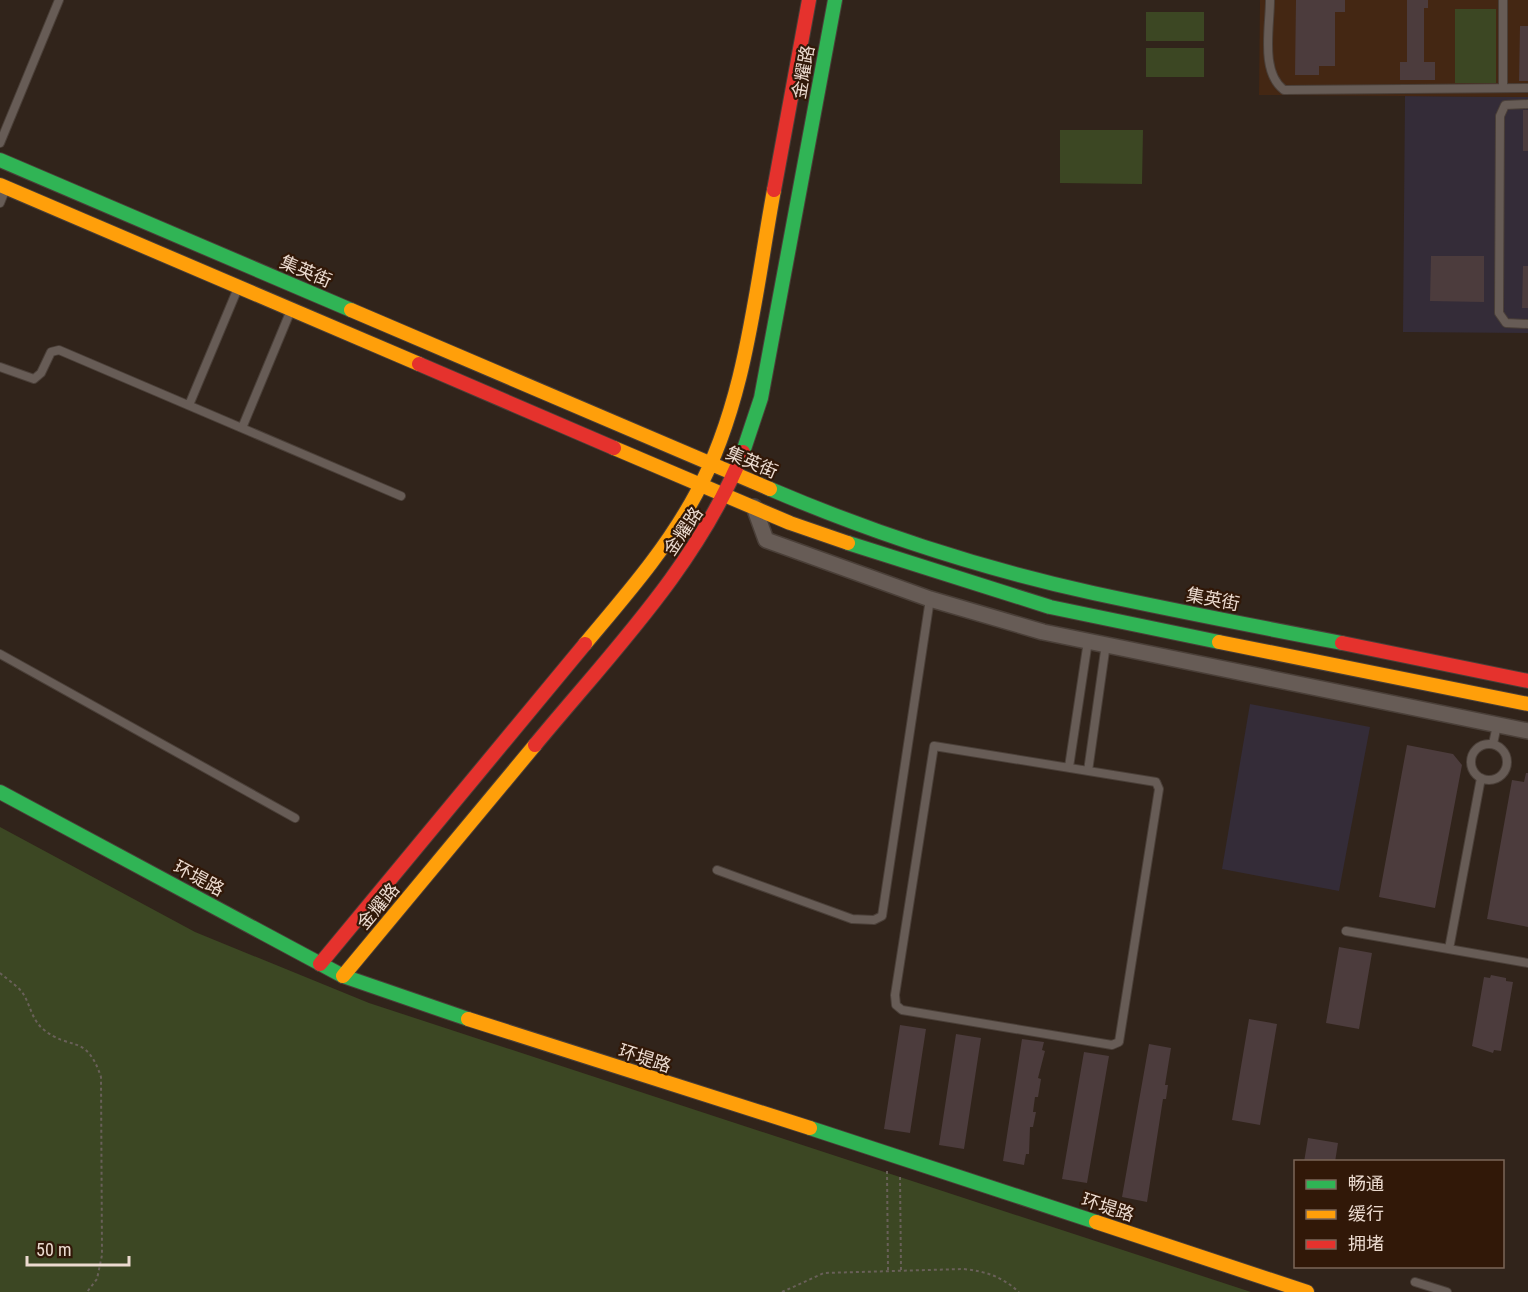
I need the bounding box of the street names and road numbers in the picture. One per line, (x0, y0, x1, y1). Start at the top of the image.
street label: 金耀路 (788, 44, 818, 100)
street label: 集英街 (277, 251, 335, 291)
street label: 集英街 (723, 442, 781, 482)
street label: 金耀路 (659, 503, 707, 559)
street label: 集英街 (1184, 584, 1242, 614)
street label: 环堤路 (170, 856, 228, 900)
street label: 金耀路 (353, 879, 403, 933)
street label: 环堤路 (616, 1040, 674, 1076)
street label: 环堤路 (1079, 1189, 1137, 1225)

